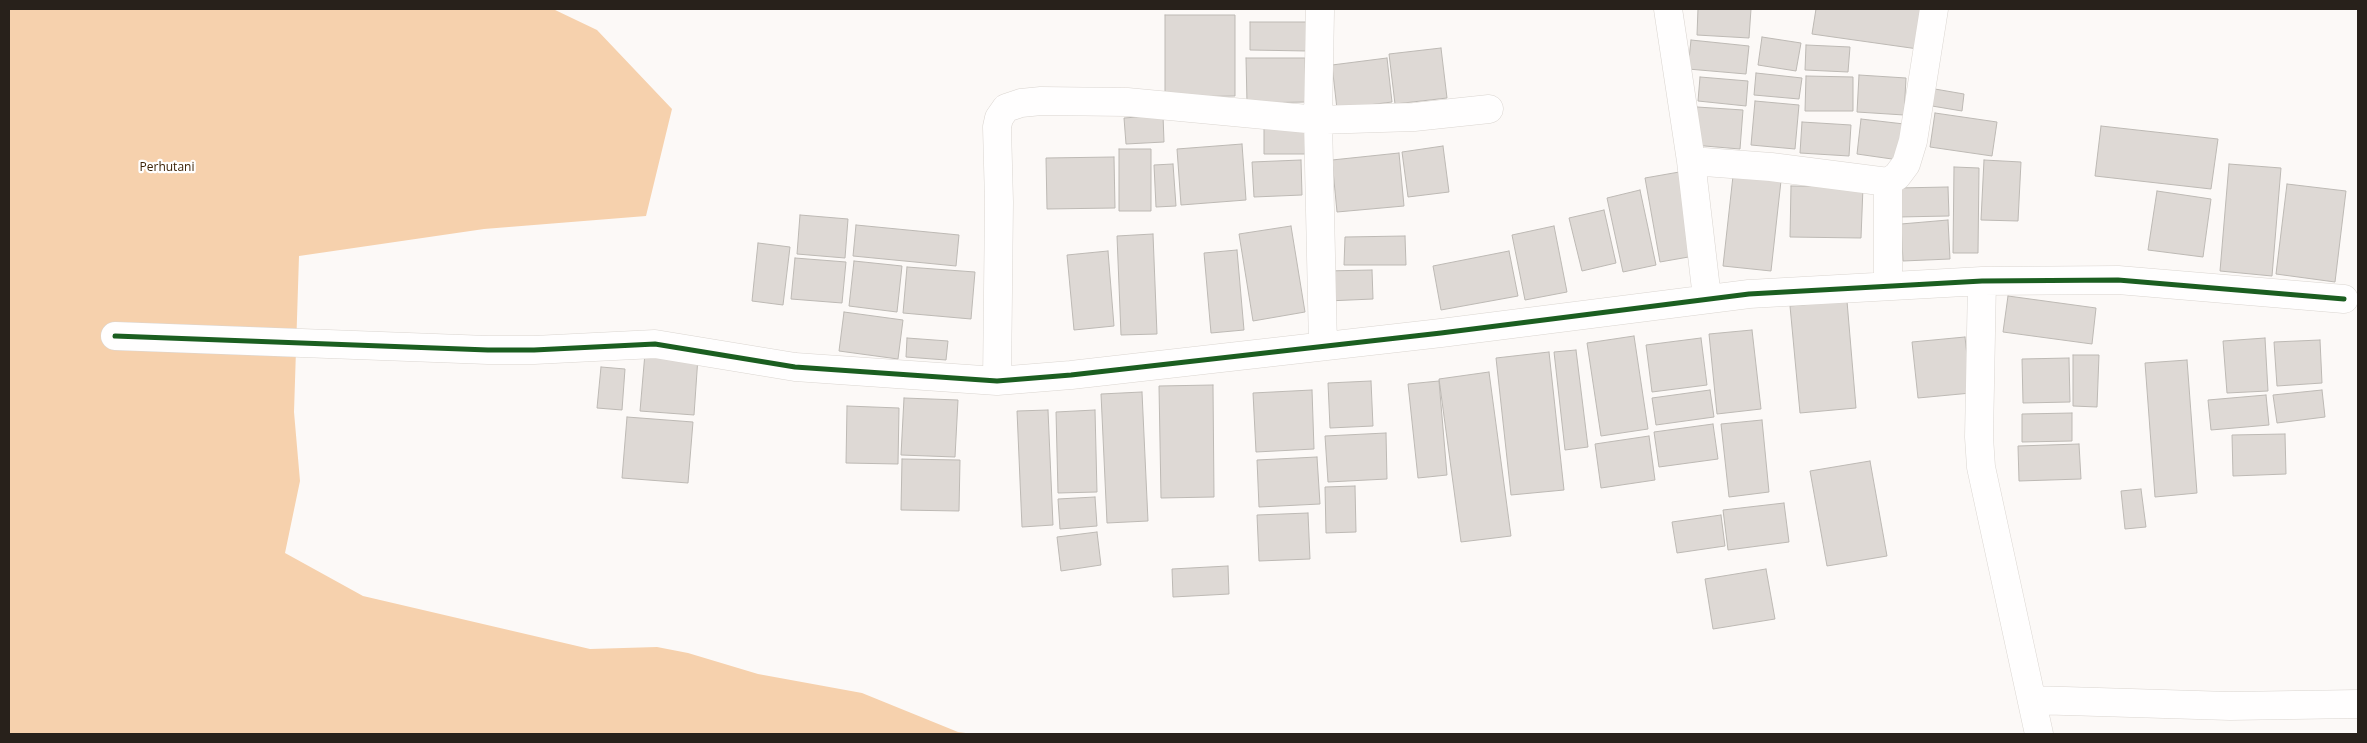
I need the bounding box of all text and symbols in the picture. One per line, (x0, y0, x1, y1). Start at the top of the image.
park label: Perhutani (140, 161, 194, 175)

